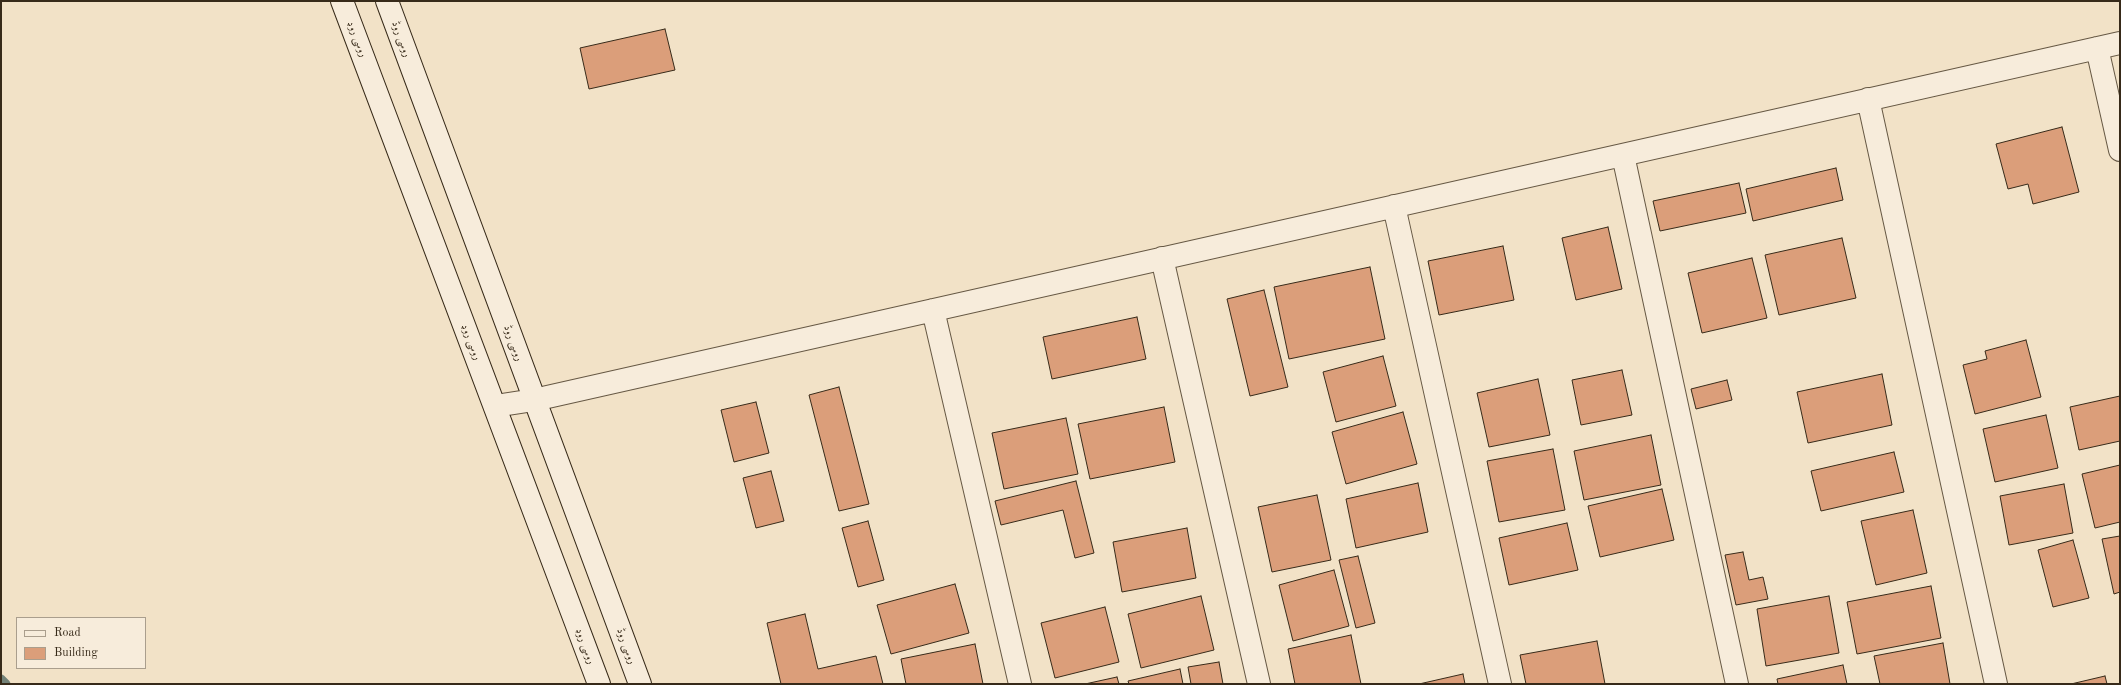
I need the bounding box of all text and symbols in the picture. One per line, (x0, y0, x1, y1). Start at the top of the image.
street label: روسی روډ (344, 19, 370, 59)
street label: روسی روڈ (388, 19, 414, 59)
street label: روسی روډ (458, 322, 484, 362)
street label: روسی روڈ (500, 323, 526, 363)
legend (16, 617, 146, 669)
street label: روسی روډ (572, 626, 598, 666)
street label: روسی روڈ (613, 626, 639, 666)
text: Road (54, 627, 81, 639)
text: Building (54, 647, 98, 659)

